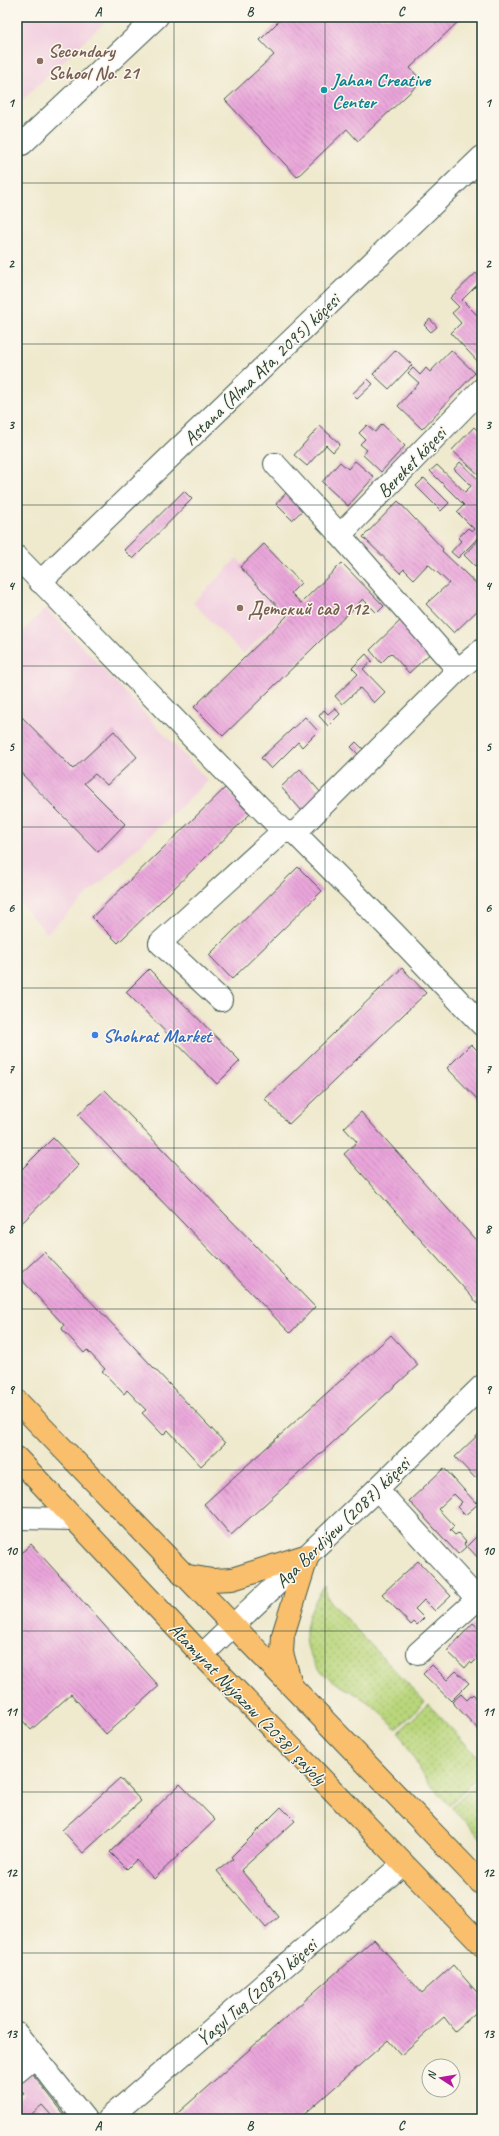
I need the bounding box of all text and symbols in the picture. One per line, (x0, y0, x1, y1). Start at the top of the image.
text: A (95, 4, 103, 20)
text: B (247, 4, 255, 20)
text: C (398, 4, 406, 20)
place label: Secondary School No. 21 (48, 39, 141, 85)
marker: Secondary School No. 21 (35, 56, 45, 66)
place label: Jahan Creative Center (330, 68, 432, 114)
marker: Jahan Creative Center (319, 85, 329, 95)
text: 1 (8, 95, 16, 111)
text: 1 (485, 95, 493, 111)
text: 2 (8, 256, 15, 272)
text: 2 (485, 256, 492, 272)
street label: Astana (Alma Ata, 2095) köçesi (178, 287, 347, 451)
text: 3 (8, 417, 15, 433)
text: 3 (485, 417, 492, 433)
street label: Bereket köçesi (372, 420, 453, 503)
text: 4 (8, 578, 16, 594)
text: 4 (485, 578, 493, 594)
place label: Детский сад 112 (248, 597, 371, 621)
marker: Детский сад 112 (235, 603, 245, 613)
text: 5 (8, 739, 15, 755)
text: 5 (485, 739, 492, 755)
text: 6 (8, 900, 15, 916)
text: 6 (485, 900, 492, 916)
place label: Shohrat Market (103, 1024, 213, 1048)
marker: Shohrat Market (90, 1030, 100, 1040)
text: 7 (8, 1061, 15, 1077)
text: 7 (485, 1061, 492, 1077)
text: 8 (8, 1221, 16, 1237)
text: 8 (485, 1221, 493, 1237)
text: 9 (8, 1382, 15, 1398)
text: 9 (485, 1382, 492, 1398)
street label: Aga Berdiýew (2087) köçesi (270, 1451, 417, 1593)
text: 10 (5, 1543, 18, 1559)
text: 10 (482, 1543, 495, 1559)
street label: Atamyrat Nyýazow (2038) şaýoly (164, 1618, 332, 1791)
text: 11 (5, 1704, 19, 1720)
text: 11 (482, 1704, 496, 1720)
text: 12 (5, 1865, 18, 1881)
text: 12 (482, 1865, 495, 1881)
street label: Ýaşyl Tug (2083) köçesi (191, 1932, 324, 2052)
text: 13 (5, 2026, 18, 2042)
text: 13 (482, 2026, 495, 2042)
north arrow (421, 2058, 461, 2098)
text: N (424, 2069, 439, 2081)
text: A (95, 2118, 103, 2134)
text: B (247, 2118, 255, 2134)
text: C (398, 2118, 406, 2134)

